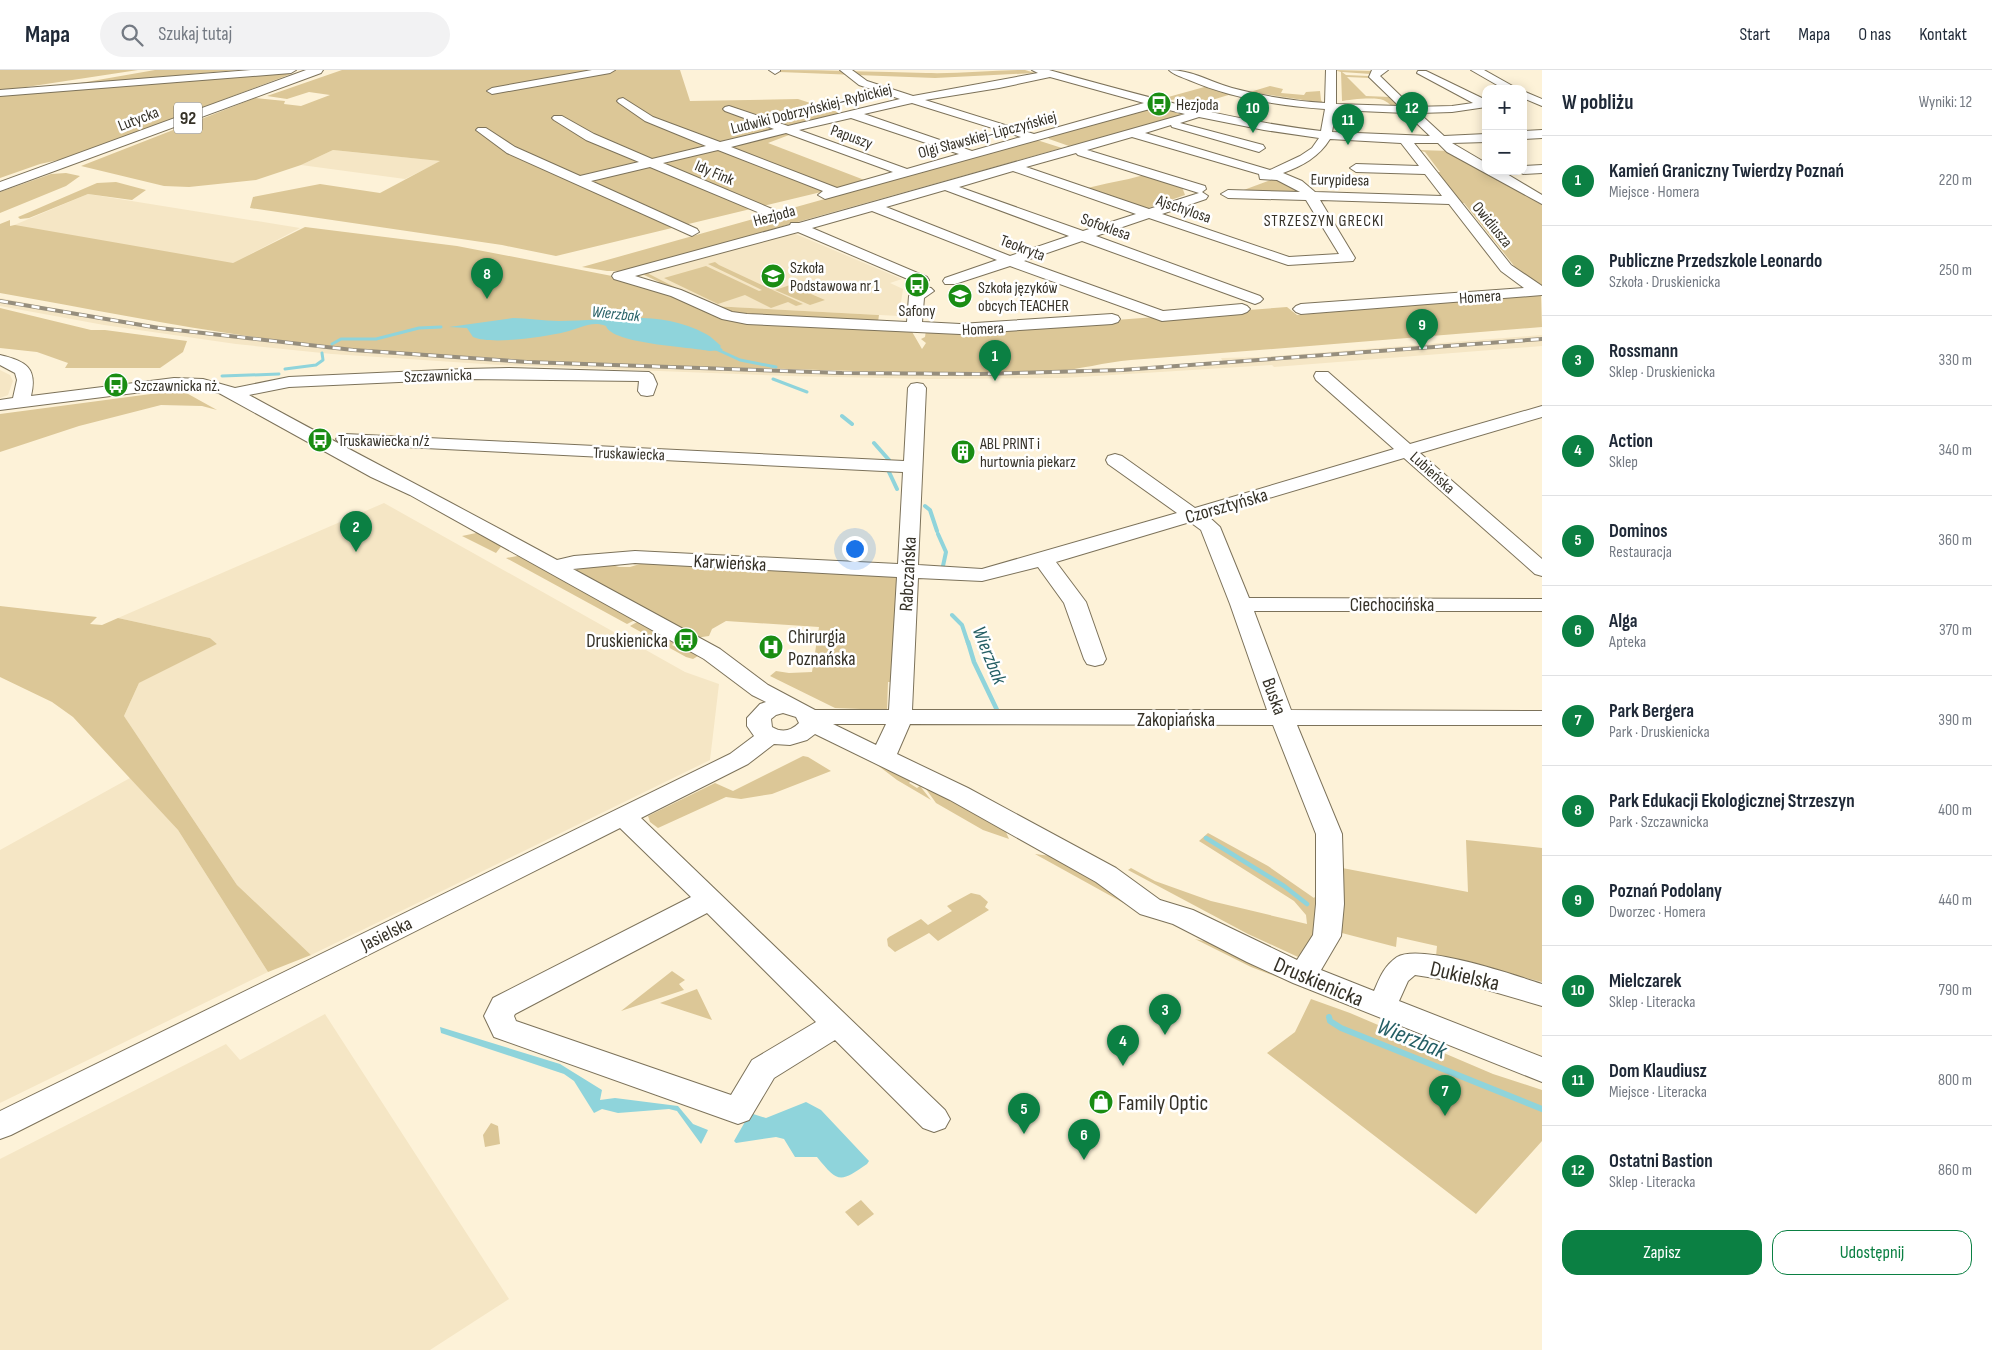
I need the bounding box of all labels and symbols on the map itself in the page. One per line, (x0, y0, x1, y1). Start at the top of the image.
street label: Ludwiki Dobrzyńskiej-Rybickiej (729, 80, 894, 139)
bus stop icon: Hezjoda (1146, 91, 1172, 117)
pin: 10 (1237, 92, 1269, 133)
pin: 12 (1396, 92, 1428, 133)
place label: Hezjoda (1176, 96, 1219, 115)
road number: 92 (174, 102, 202, 134)
street label: Lutycka (115, 103, 162, 136)
pin: 11 (1332, 104, 1364, 145)
street label: Olgi Sławskiej-Lipczyńskiej (916, 108, 1059, 163)
street label: Papuszy (828, 121, 875, 154)
street label: Idy Fink (692, 157, 737, 190)
street label: Eurypidesa (1310, 170, 1370, 191)
street label: Ajschylosa (1153, 191, 1213, 228)
street label: Owidiusza (1468, 198, 1516, 252)
street label: Hezjoda (751, 202, 797, 231)
street label: Sofoklesa (1078, 210, 1133, 245)
district label: STRZESZYN GRECKI (1264, 212, 1384, 231)
street label: Teokryta (997, 231, 1048, 266)
pin: 8 (471, 258, 503, 299)
place label: Szkoła Podstawowa nr 1 (790, 259, 880, 296)
school or university icon: Szkoła Podstawowa nr 1 (760, 263, 786, 289)
bus stop icon: Safony (904, 272, 930, 298)
place label: Szkoła języków obcych TEACHER (978, 279, 1069, 316)
school or university icon: Szkoła języków obcych TEACHER (947, 283, 973, 309)
street label: Homera (1459, 287, 1502, 308)
place label: Safony (899, 302, 935, 321)
water label: Wierzbak (591, 303, 642, 327)
pin: 9 (1406, 309, 1438, 350)
street label: Homera (962, 319, 1005, 340)
pin: 1 (979, 340, 1011, 381)
street label: Szczawnicka (404, 366, 472, 387)
bus stop icon: Szczawnicka nż. (103, 372, 129, 398)
place label: Szczawnicka nż. (134, 377, 220, 396)
bus stop icon: Truskawiecka n/ż (307, 427, 333, 453)
place label: Truskawiecka n/ż (338, 432, 430, 451)
place label: ABL PRINT i hurtownia piekarz (979, 435, 1076, 472)
building icon: ABL PRINT i hurtownia piekarz (950, 439, 976, 465)
street label: Truskawiecka (593, 444, 665, 465)
street label: Lubieńska (1406, 448, 1458, 498)
street label: Czorsztyńska (1182, 484, 1270, 529)
pin: 2 (340, 511, 372, 552)
your location (842, 536, 868, 562)
street label: Rabczańska (895, 536, 922, 612)
street label: Karwieńska (693, 550, 767, 577)
street label: Ciechocińska (1350, 594, 1434, 617)
water label: Wierzbak (967, 623, 1012, 688)
place label: Chirurgia Poznańska (788, 626, 856, 671)
bus stop icon: Druskienicka (673, 627, 699, 653)
place label: Druskienicka (586, 630, 668, 653)
hospital icon: Chirurgia Poznańska (758, 634, 784, 660)
street label: Buska (1256, 675, 1291, 718)
street label: Zakopiańska (1137, 709, 1215, 732)
street label: Jasielska (356, 912, 416, 957)
street label: Druskienicka (1270, 951, 1367, 1013)
street label: Dukielska (1427, 955, 1502, 998)
pin: 3 (1149, 994, 1181, 1035)
water label: Wierzbak (1373, 1011, 1452, 1066)
pin: 4 (1107, 1025, 1139, 1066)
pin: 7 (1429, 1075, 1461, 1116)
shop icon: Family Optic (1088, 1089, 1114, 1115)
place label: Family Optic (1118, 1090, 1208, 1117)
pin: 5 (1008, 1093, 1040, 1134)
pin: 6 (1068, 1119, 1100, 1160)

